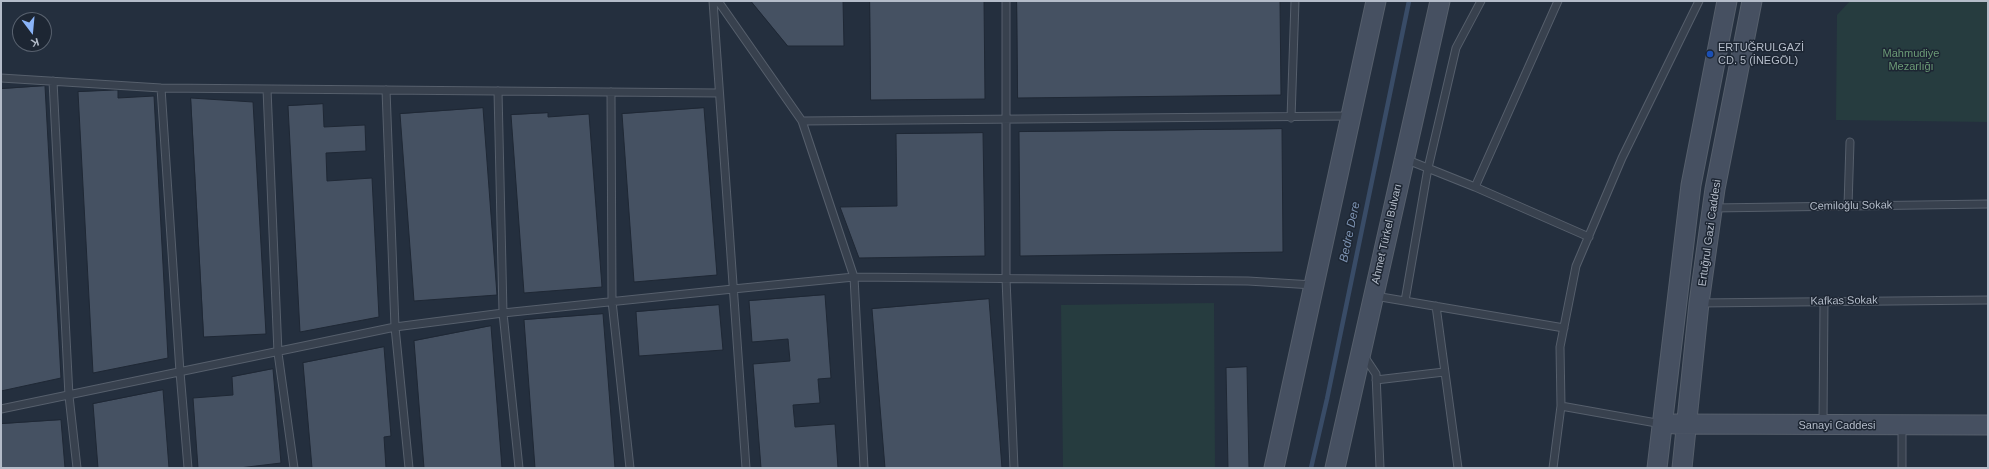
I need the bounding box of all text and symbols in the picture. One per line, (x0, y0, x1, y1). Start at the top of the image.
north arrow (12, 12, 52, 52)
text: K (30, 36, 41, 49)
place label: ERTUĞRULGAZİ CD. 5 (İNEGÖL) (1718, 41, 1804, 67)
park label: Mahmudiye Mezarlığı (1883, 47, 1939, 73)
marker: ERTUĞRULGAZİ CD. 5 (İNEGÖL) (1705, 49, 1715, 59)
street label: Ertuğrul Gazi Caddesi (1696, 179, 1724, 287)
street label: Ahmet Türkel Bulvarı (1369, 182, 1405, 286)
street label: Cemiloğlu Sokak (1810, 199, 1892, 213)
water label: Bedre Dere (1337, 200, 1363, 264)
street label: Kafkas Sokak (1810, 294, 1878, 308)
street label: Sanayi Caddesi (1798, 419, 1876, 433)

